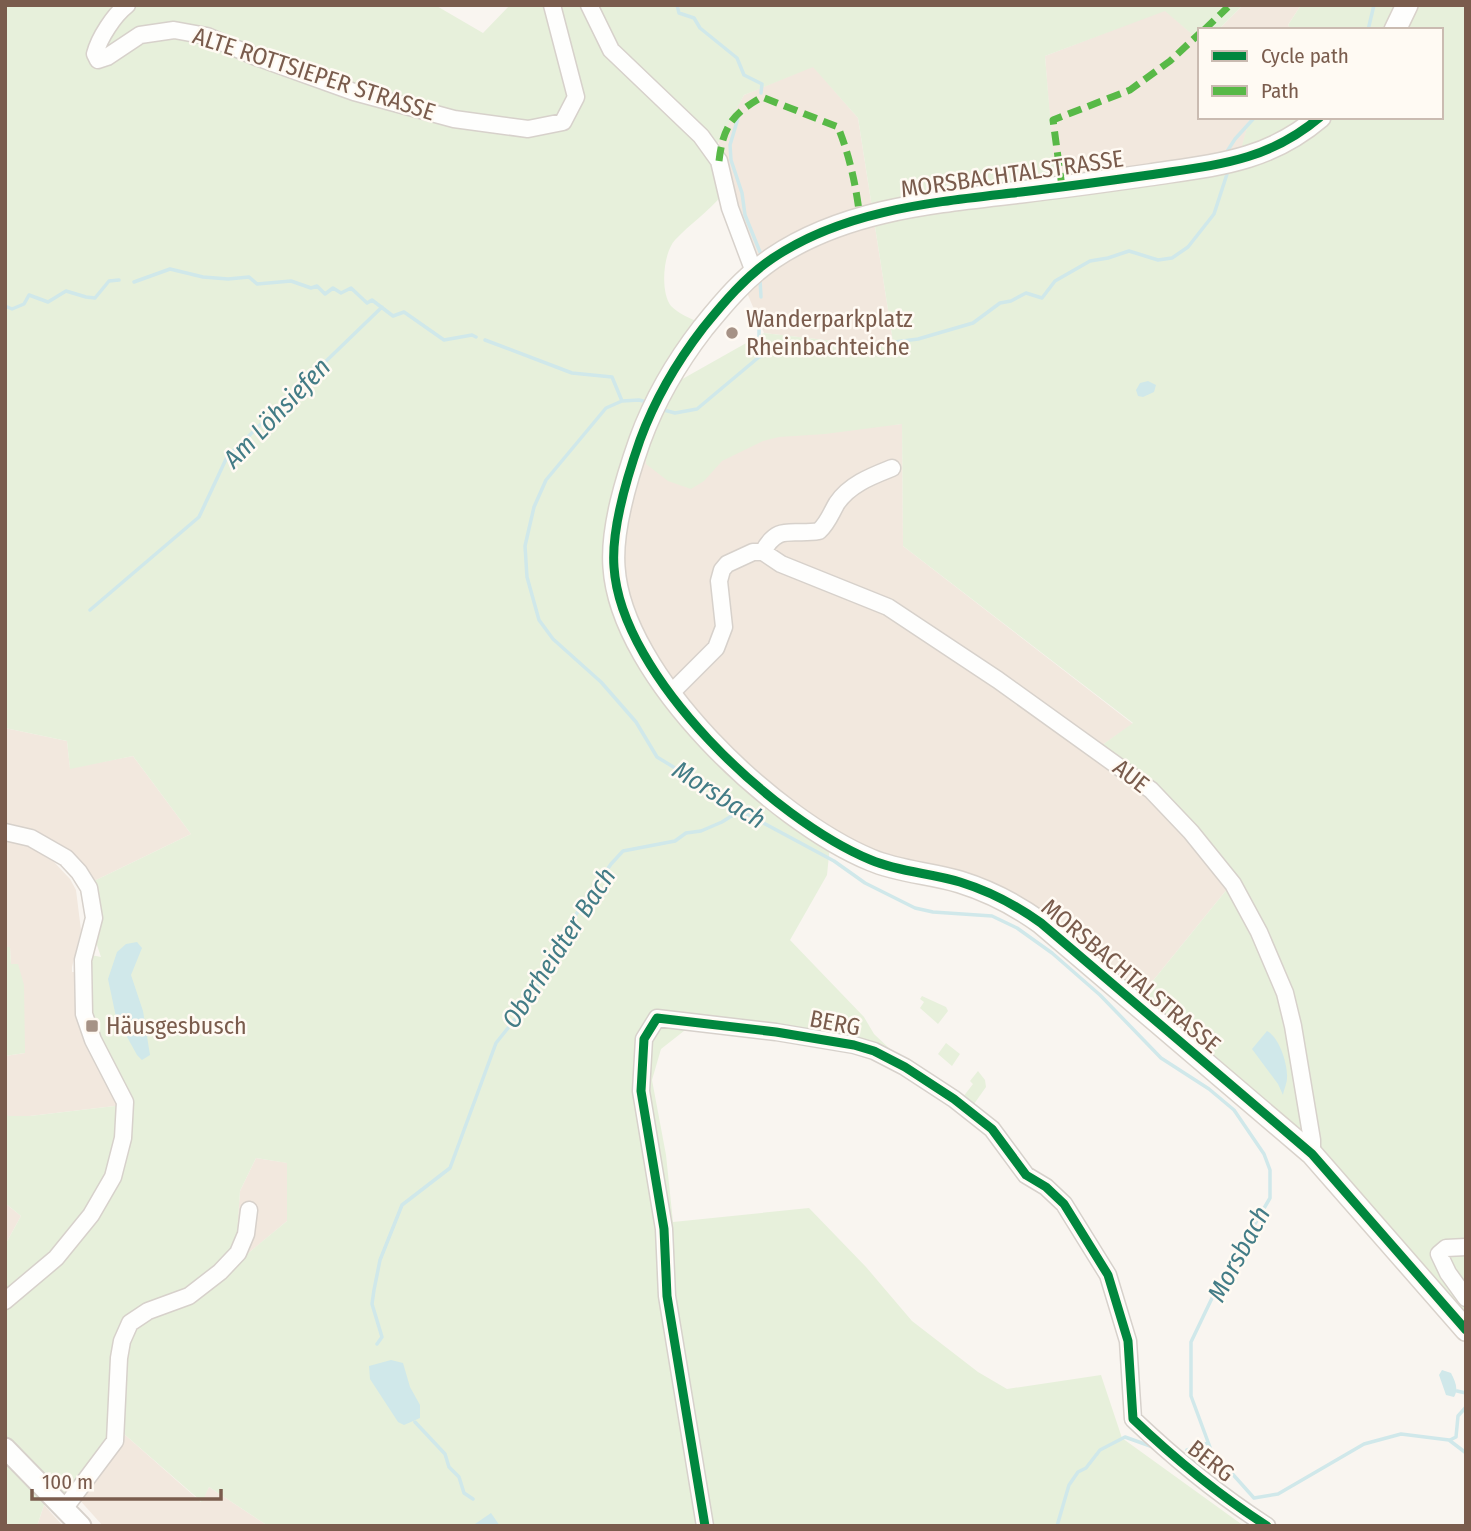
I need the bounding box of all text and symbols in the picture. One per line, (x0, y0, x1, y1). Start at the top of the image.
street label: ALTE ROTTSIEPER STRASSE (189, 22, 439, 126)
legend (1198, 28, 1443, 119)
text: Cycle path (1261, 43, 1349, 69)
text: Path (1261, 78, 1299, 104)
street label: MORSBACHTALSTRASSE (899, 145, 1125, 203)
place label: Wanderparkplatz Rheinbachteiche (746, 305, 913, 361)
marker: Wanderparkplatz Rheinbachteiche (724, 325, 740, 341)
water label: Am Löhsiefen (216, 352, 337, 475)
street label: AUE (1108, 753, 1154, 799)
water label: Morsbach (667, 754, 771, 836)
water label: Oberheidter Bach (496, 862, 622, 1034)
street label: MORSBACHTALSTRASSE (1036, 893, 1226, 1059)
street label: BERG (807, 1004, 863, 1042)
place label: Häusgesbusch (106, 1012, 247, 1040)
marker: Häusgesbusch (84, 1018, 100, 1034)
water label: Morsbach (1201, 1201, 1277, 1307)
street label: BERG (1182, 1434, 1240, 1488)
scale bar (32, 1458, 220, 1502)
text: 100 m (42, 1469, 93, 1495)

